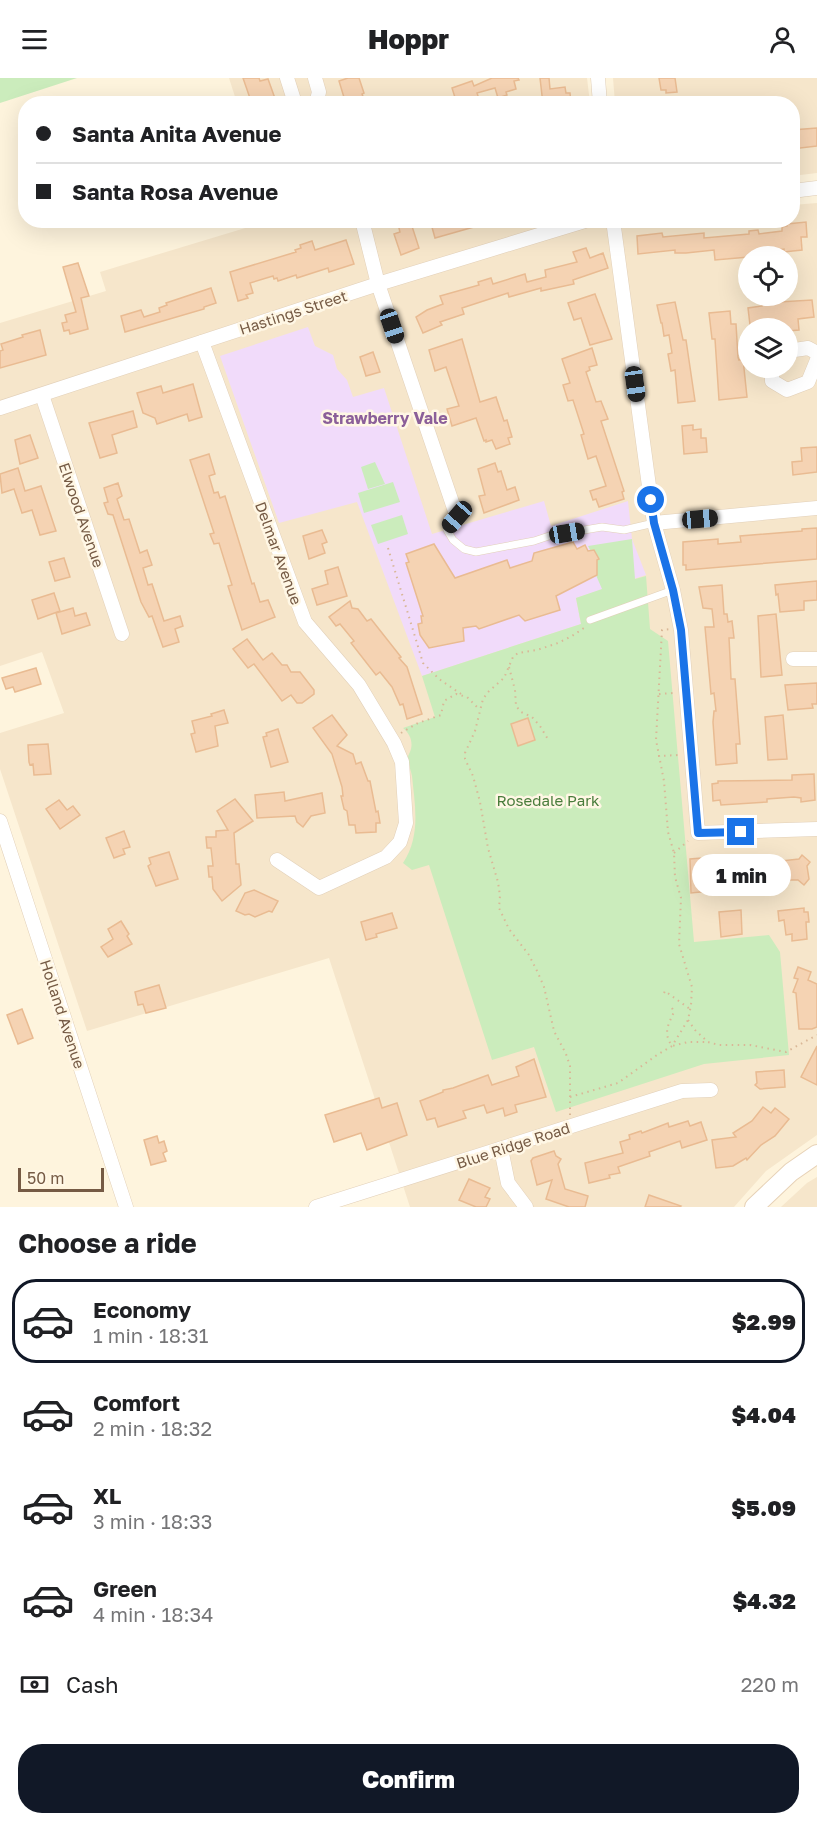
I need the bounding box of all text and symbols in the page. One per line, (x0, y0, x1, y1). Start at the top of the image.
icon: menu (18, 23, 51, 56)
text: Hoppr (368, 23, 449, 55)
icon: person (766, 23, 799, 56)
text: Santa Anita Avenue (72, 120, 281, 147)
text: Santa Rosa Avenue (72, 178, 278, 205)
map controls (738, 246, 798, 378)
button: locate (738, 246, 798, 306)
street label: Hastings Street (237, 286, 349, 338)
car (378, 306, 406, 346)
button: layers (738, 318, 798, 378)
car (624, 365, 646, 403)
district label: Strawberry Vale (322, 408, 448, 428)
street label: Elwood Avenue (56, 460, 108, 570)
route start (637, 486, 664, 513)
car (438, 498, 476, 536)
street label: Delmar Avenue (252, 499, 306, 607)
car (681, 508, 719, 530)
car (548, 521, 586, 545)
park label: Rosedale Park (497, 791, 600, 809)
route end (727, 818, 754, 845)
callout: 1 min (692, 853, 790, 895)
text: 1 min (716, 863, 767, 887)
street label: Holland Avenue (37, 957, 89, 1071)
street label: Blue Ridge Road (454, 1118, 572, 1172)
scale bar (18, 1165, 104, 1192)
text: 50 m (27, 1168, 64, 1188)
text: Choose a ride (18, 1227, 197, 1259)
icon: car (21, 1294, 75, 1348)
text: Economy (93, 1296, 191, 1323)
text: $2.99 (732, 1308, 796, 1335)
text: 1 min · 18:31 (93, 1323, 208, 1347)
icon: car (21, 1387, 75, 1441)
text: Comfort (93, 1389, 180, 1416)
text: $4.04 (732, 1401, 796, 1428)
text: 2 min · 18:32 (93, 1416, 212, 1440)
icon: car (21, 1480, 75, 1534)
text: XL (93, 1482, 121, 1509)
text: $5.09 (731, 1494, 796, 1521)
text: 3 min · 18:33 (93, 1509, 212, 1533)
icon: car (21, 1573, 75, 1627)
text: Green (93, 1575, 157, 1602)
text: $4.32 (733, 1587, 796, 1614)
text: 4 min · 18:34 (93, 1602, 213, 1626)
icon: cash (18, 1668, 51, 1701)
text: Cash (66, 1671, 119, 1698)
text: 220 m (741, 1672, 799, 1696)
button: Confirm (18, 1744, 799, 1813)

